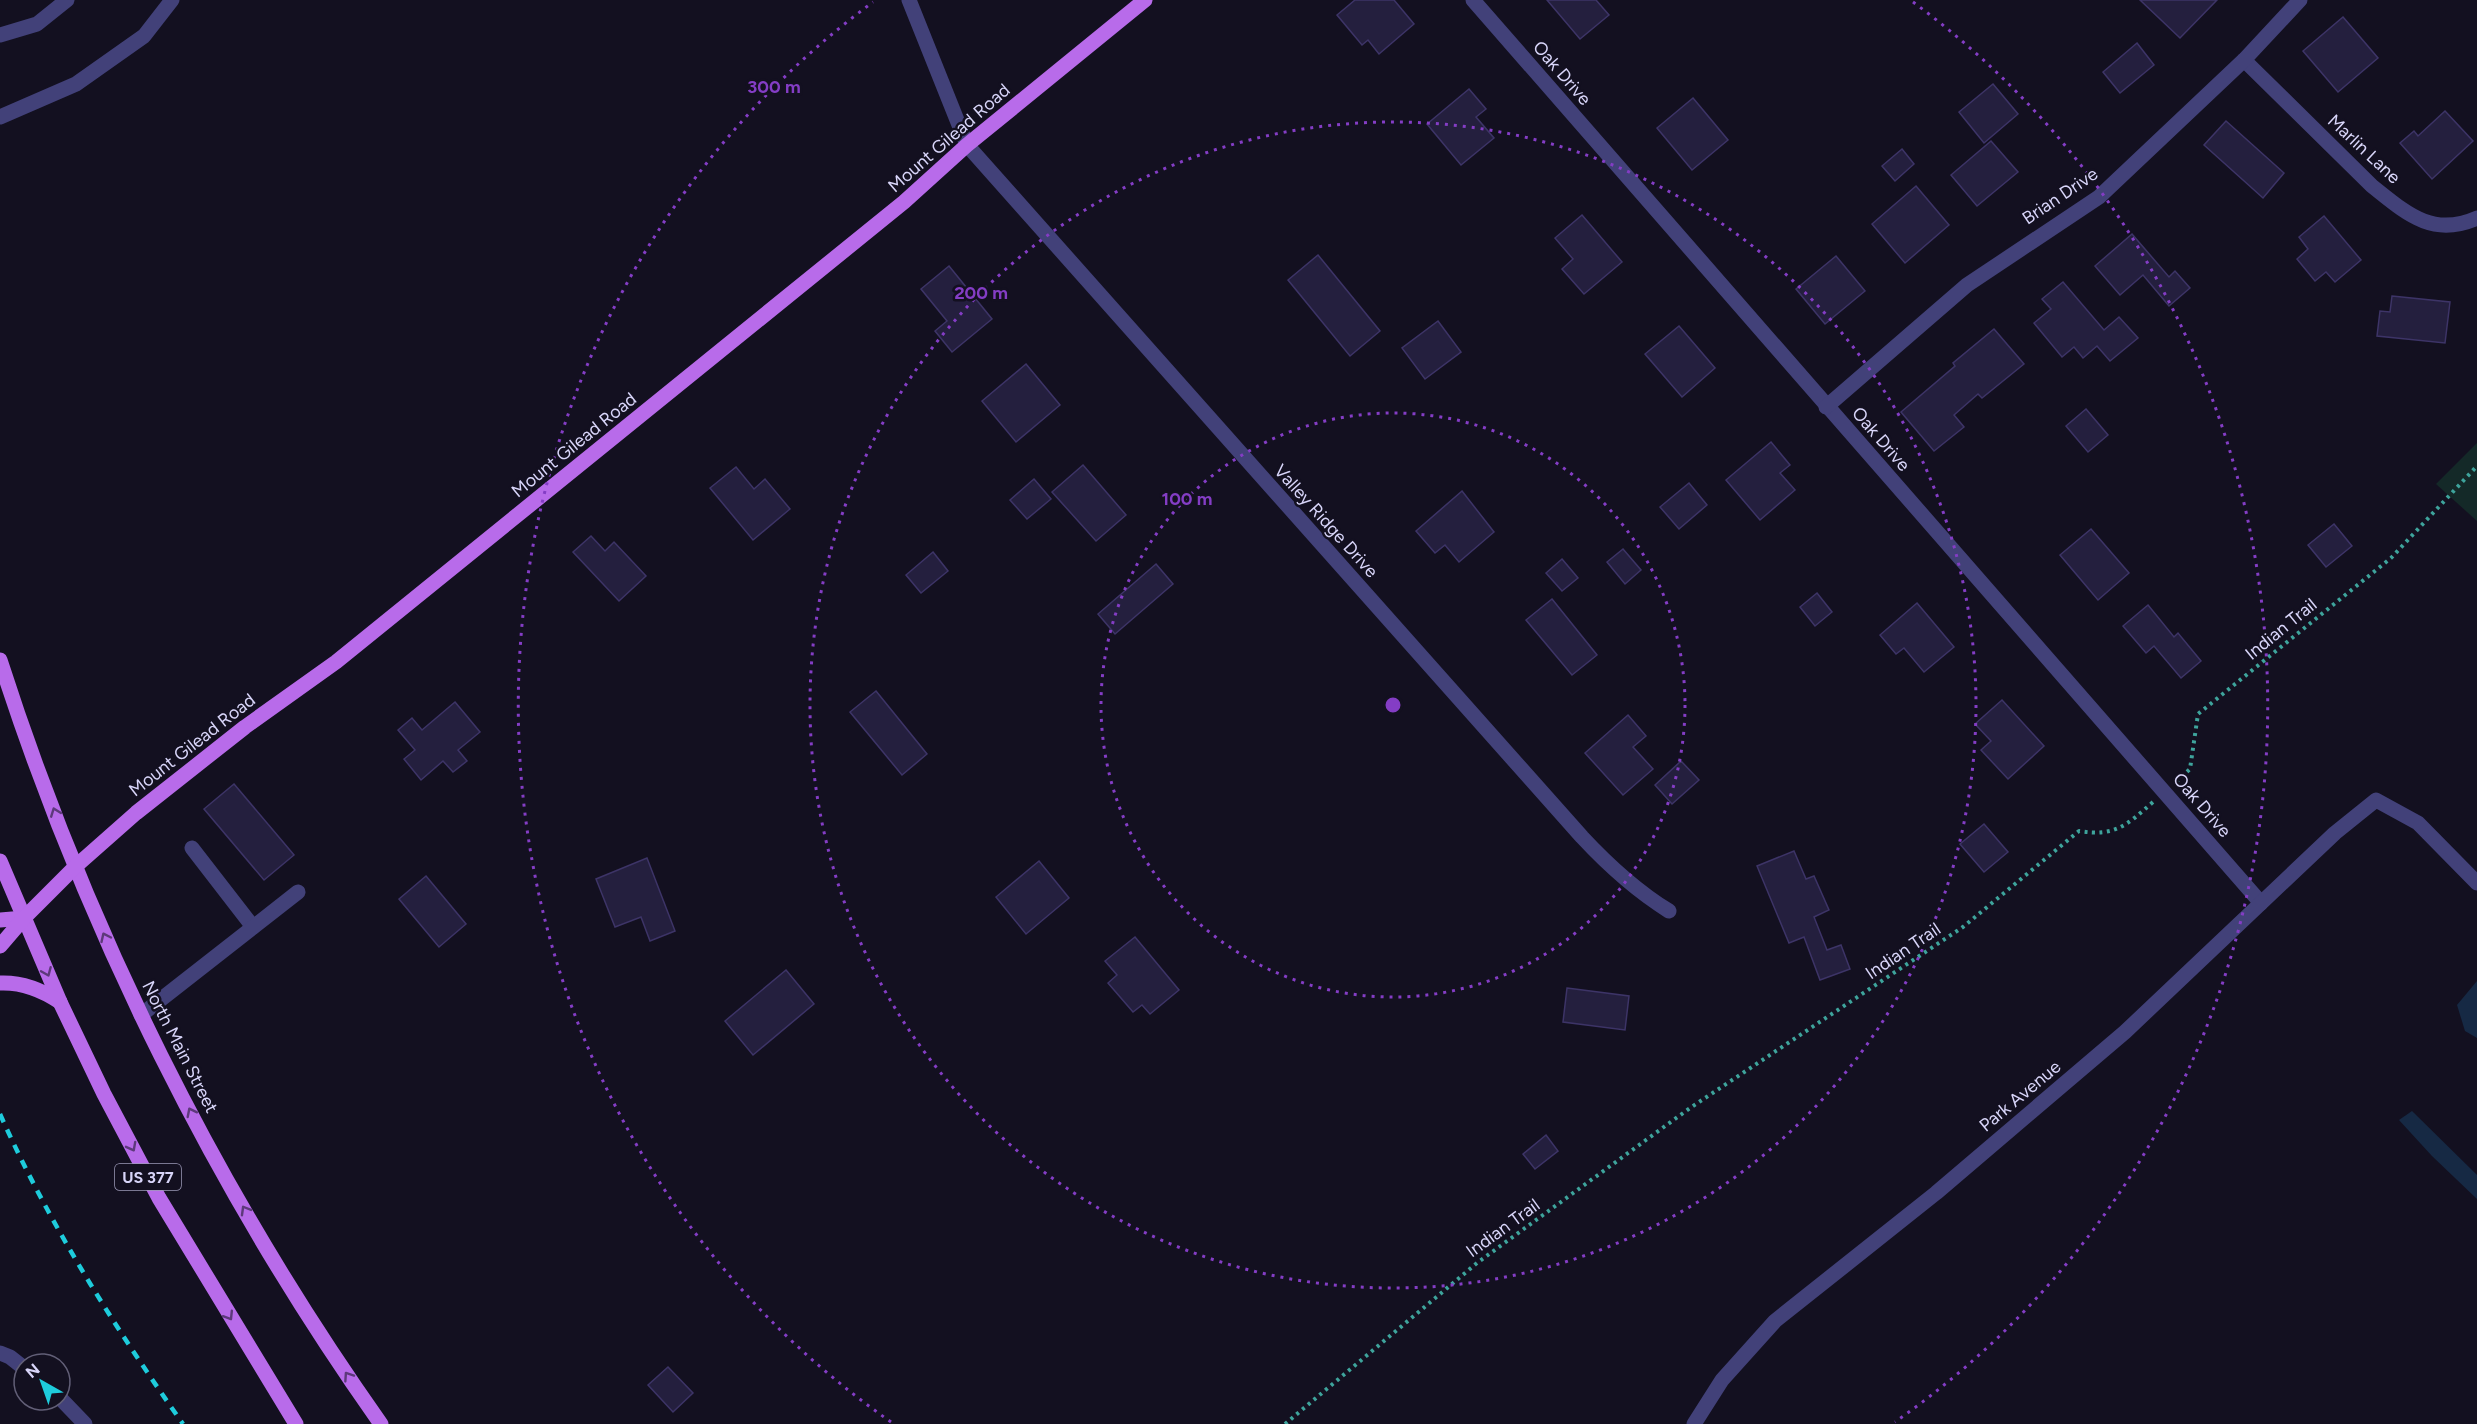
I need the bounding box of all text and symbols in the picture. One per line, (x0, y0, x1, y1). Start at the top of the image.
street label: Oak Drive (1528, 36, 1596, 110)
text: 300 m (747, 76, 801, 98)
street label: Mount Gilead Road (884, 79, 1014, 197)
street label: Marlin Lane (2323, 110, 2405, 188)
street label: Brian Drive (2018, 163, 2102, 229)
text: 200 m (954, 282, 1008, 304)
street label: Mount Gilead Road (507, 388, 641, 502)
street label: Oak Drive (1847, 402, 1915, 476)
street label: Valley Ridge Drive (1269, 460, 1383, 582)
text: 100 m (1162, 488, 1212, 510)
street label: Indian Trail (2241, 593, 2321, 665)
street label: Mount Gilead Road (124, 689, 260, 801)
centre of rings (1383, 695, 1403, 715)
street label: Oak Drive (2168, 768, 2236, 842)
one-way arrow (49, 807, 62, 818)
street label: Indian Trail (1861, 918, 1945, 984)
one-way arrow (100, 932, 112, 943)
one-way arrow (40, 965, 52, 976)
street label: North Main Street (137, 977, 223, 1117)
street label: Park Avenue (1975, 1055, 2065, 1136)
one-way arrow (187, 1107, 198, 1118)
one-way arrow (125, 1141, 136, 1151)
road number: US 377 (115, 1164, 181, 1190)
street label: Indian Trail (1462, 1194, 1544, 1262)
one-way arrow (240, 1206, 252, 1217)
one-way arrow (222, 1310, 234, 1320)
north arrow (12, 1352, 72, 1412)
text: N (22, 1360, 44, 1382)
one-way arrow (344, 1371, 355, 1382)

